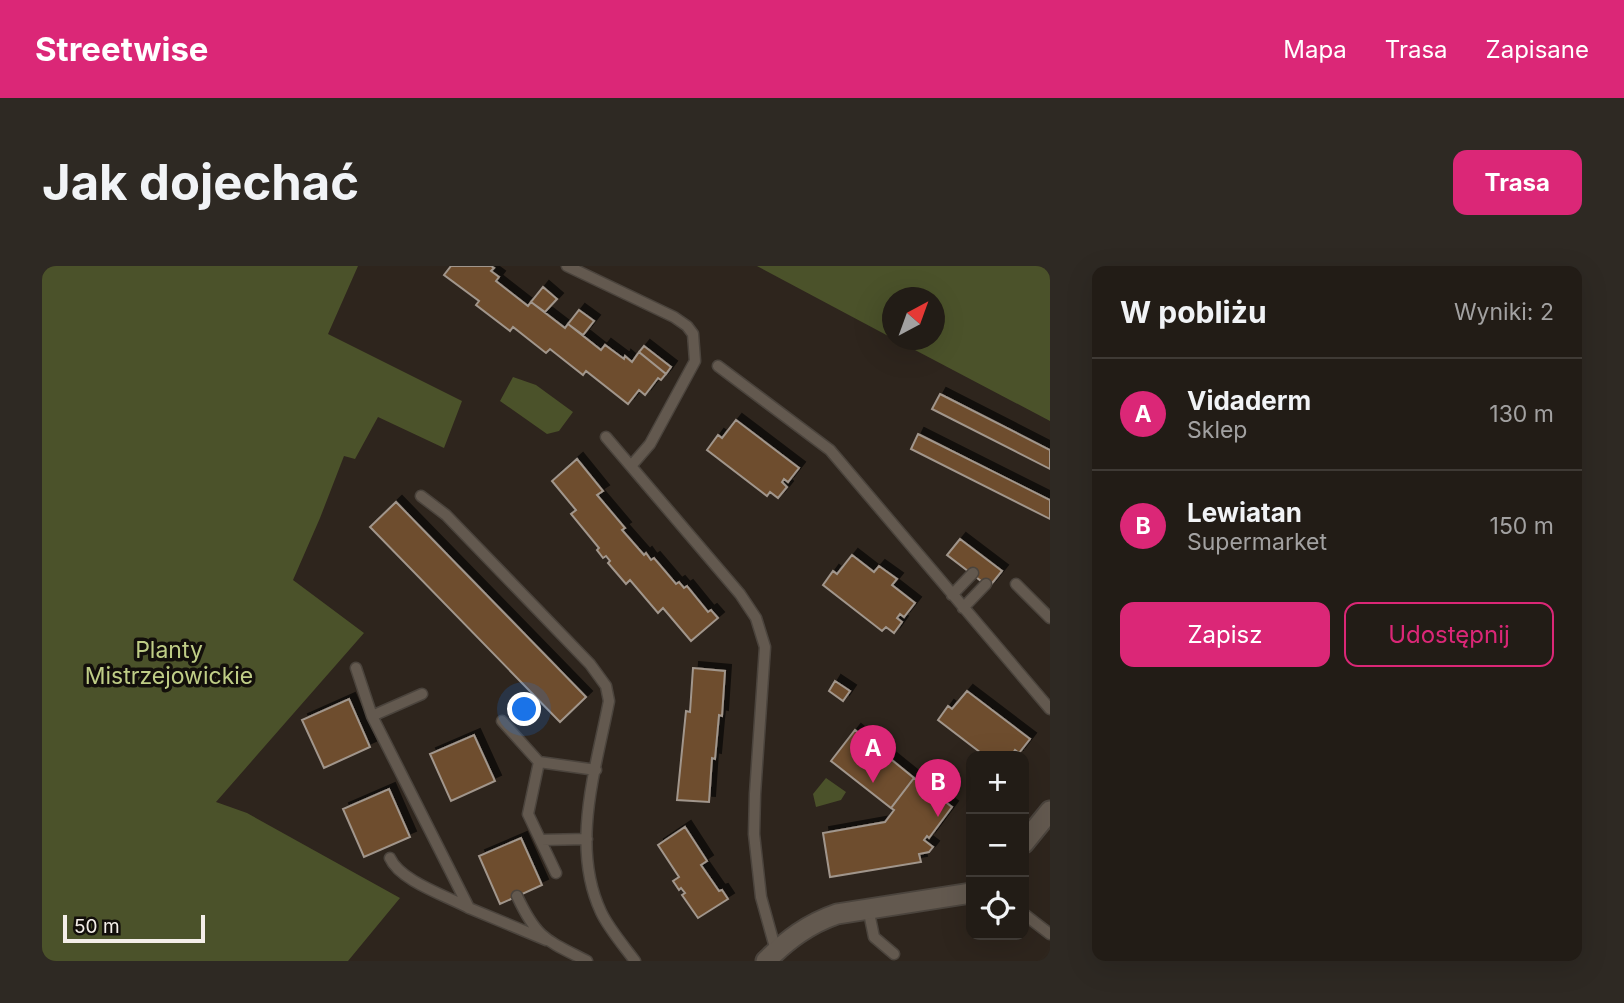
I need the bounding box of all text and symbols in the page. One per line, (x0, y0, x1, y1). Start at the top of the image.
text: Streetwise (35, 29, 209, 69)
text: Mapa (1283, 35, 1347, 64)
text: Trasa (1385, 35, 1448, 64)
text: Zapisane (1486, 35, 1589, 64)
button: Trasa (1453, 150, 1582, 215)
text: Jak dojechać (42, 153, 359, 212)
north arrow (882, 287, 945, 350)
text: W pobliżu (1120, 294, 1267, 330)
text: Wyniki: 2 (1454, 298, 1554, 326)
text: Vidaderm (1187, 385, 1311, 416)
text: A (1134, 400, 1152, 428)
text: 130 m (1489, 400, 1554, 428)
text: Sklep (1187, 416, 1247, 444)
text: Lewiatan (1187, 497, 1302, 528)
text: B (1135, 512, 1151, 540)
text: 150 m (1490, 512, 1554, 540)
text: Supermarket (1187, 528, 1327, 556)
button: Zapisz (1120, 602, 1330, 667)
button: Udostępnij (1344, 602, 1554, 667)
park label: Planty Mistrzejowickie (85, 636, 253, 690)
your location (507, 692, 541, 726)
pin: A (850, 725, 896, 783)
map controls (966, 751, 1029, 940)
button: + (966, 751, 1029, 814)
pin: B (915, 759, 961, 817)
button: − (966, 814, 1029, 877)
button: locate (966, 877, 1029, 940)
scale bar (63, 912, 205, 944)
text: 50 m (74, 915, 120, 938)

